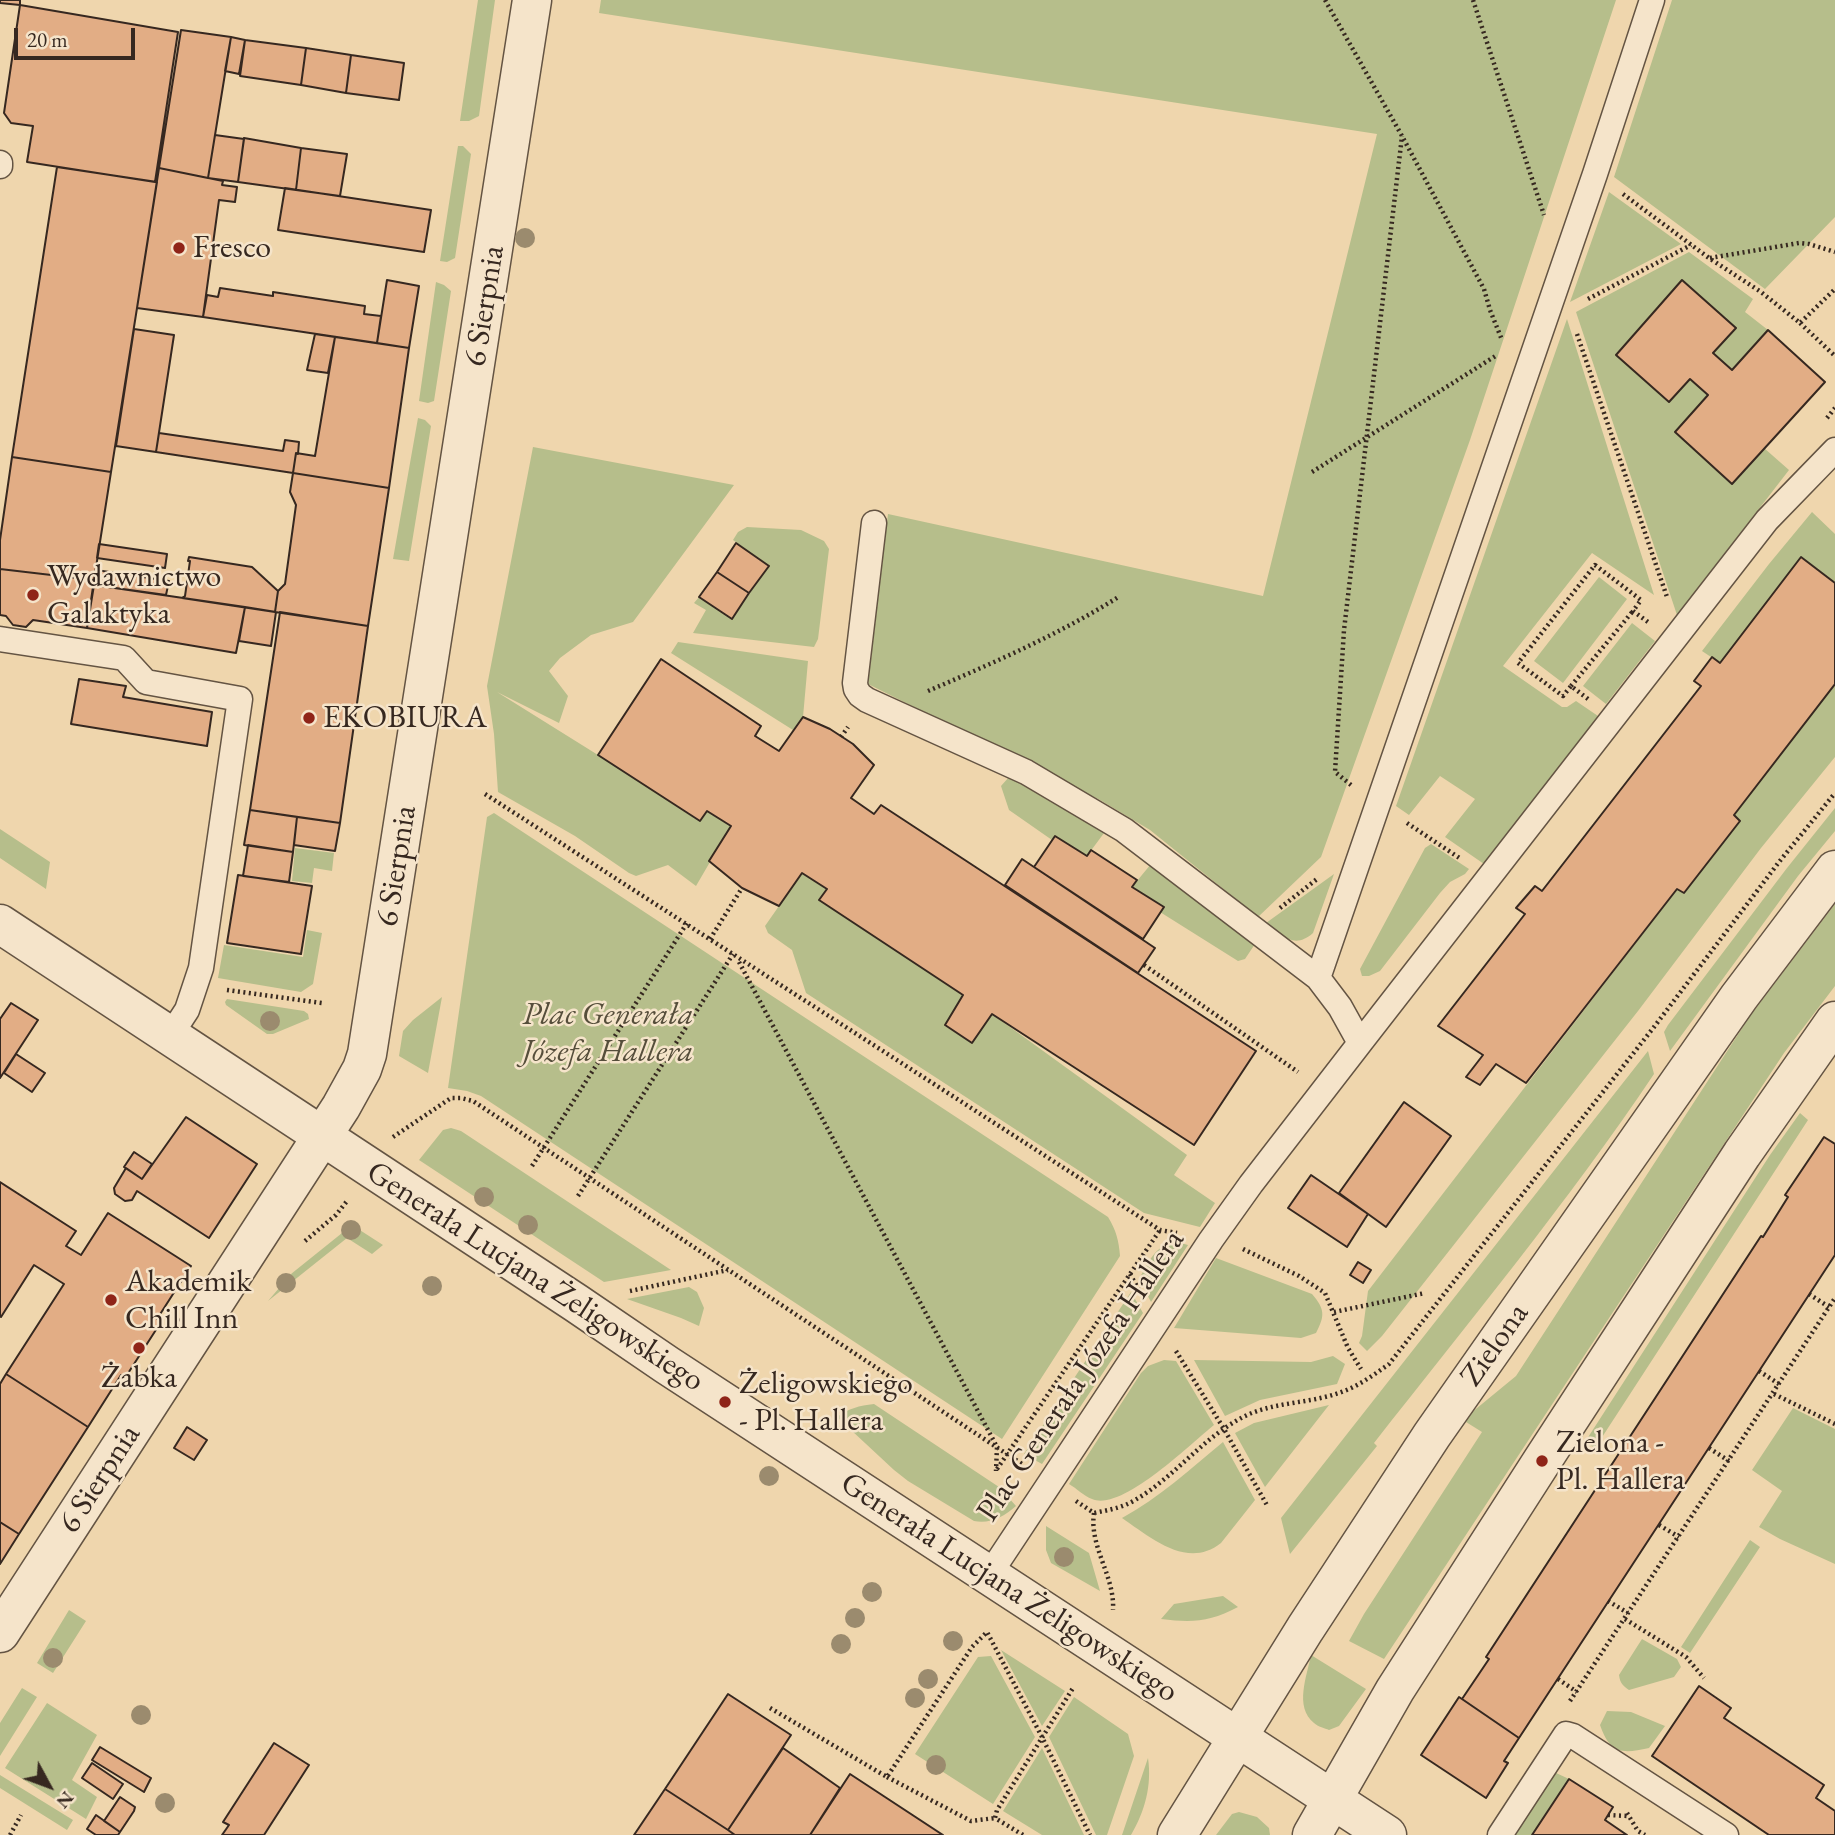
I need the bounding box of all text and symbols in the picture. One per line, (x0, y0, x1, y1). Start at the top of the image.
scale bar (18, 14, 138, 58)
text: 20 m (27, 26, 68, 53)
place label: Fresco (193, 229, 271, 267)
marker: Fresco (171, 240, 187, 256)
street label: 6 Sierpnia (457, 243, 513, 369)
place label: Wydawnictwo Galaktyka (47, 558, 221, 633)
marker: Wydawnictwo Galaktyka (25, 587, 41, 603)
place label: EKOBIURA (323, 699, 487, 737)
marker: EKOBIURA (301, 710, 317, 726)
street label: 6 Sierpnia (369, 803, 425, 929)
park label: Plac Generała Józefa Hallera (522, 996, 694, 1071)
street label: Generała Lucjana Żeligowskiego (359, 1153, 711, 1401)
street label: Plac Generała Józefa Hallera (969, 1223, 1193, 1529)
place label: Akademik Chill Inn (125, 1263, 251, 1338)
marker: Akademik Chill Inn (103, 1292, 119, 1308)
street label: Zielona (1453, 1296, 1537, 1394)
marker: Żabka (131, 1340, 147, 1356)
place label: Żabka (101, 1359, 177, 1397)
place label: Żeligowskiego - Pl. Hallera (739, 1365, 913, 1440)
marker: Żeligowskiego - Pl. Hallera (717, 1394, 733, 1410)
street label: 6 Sierpnia (51, 1417, 149, 1541)
place label: Zielona - Pl. Hallera (1556, 1424, 1685, 1499)
marker: Zielona - Pl. Hallera (1534, 1453, 1550, 1469)
street label: Generała Lucjana Żeligowskiego (833, 1464, 1185, 1712)
north arrow (14, 1751, 84, 1821)
text: N (51, 1786, 80, 1814)

